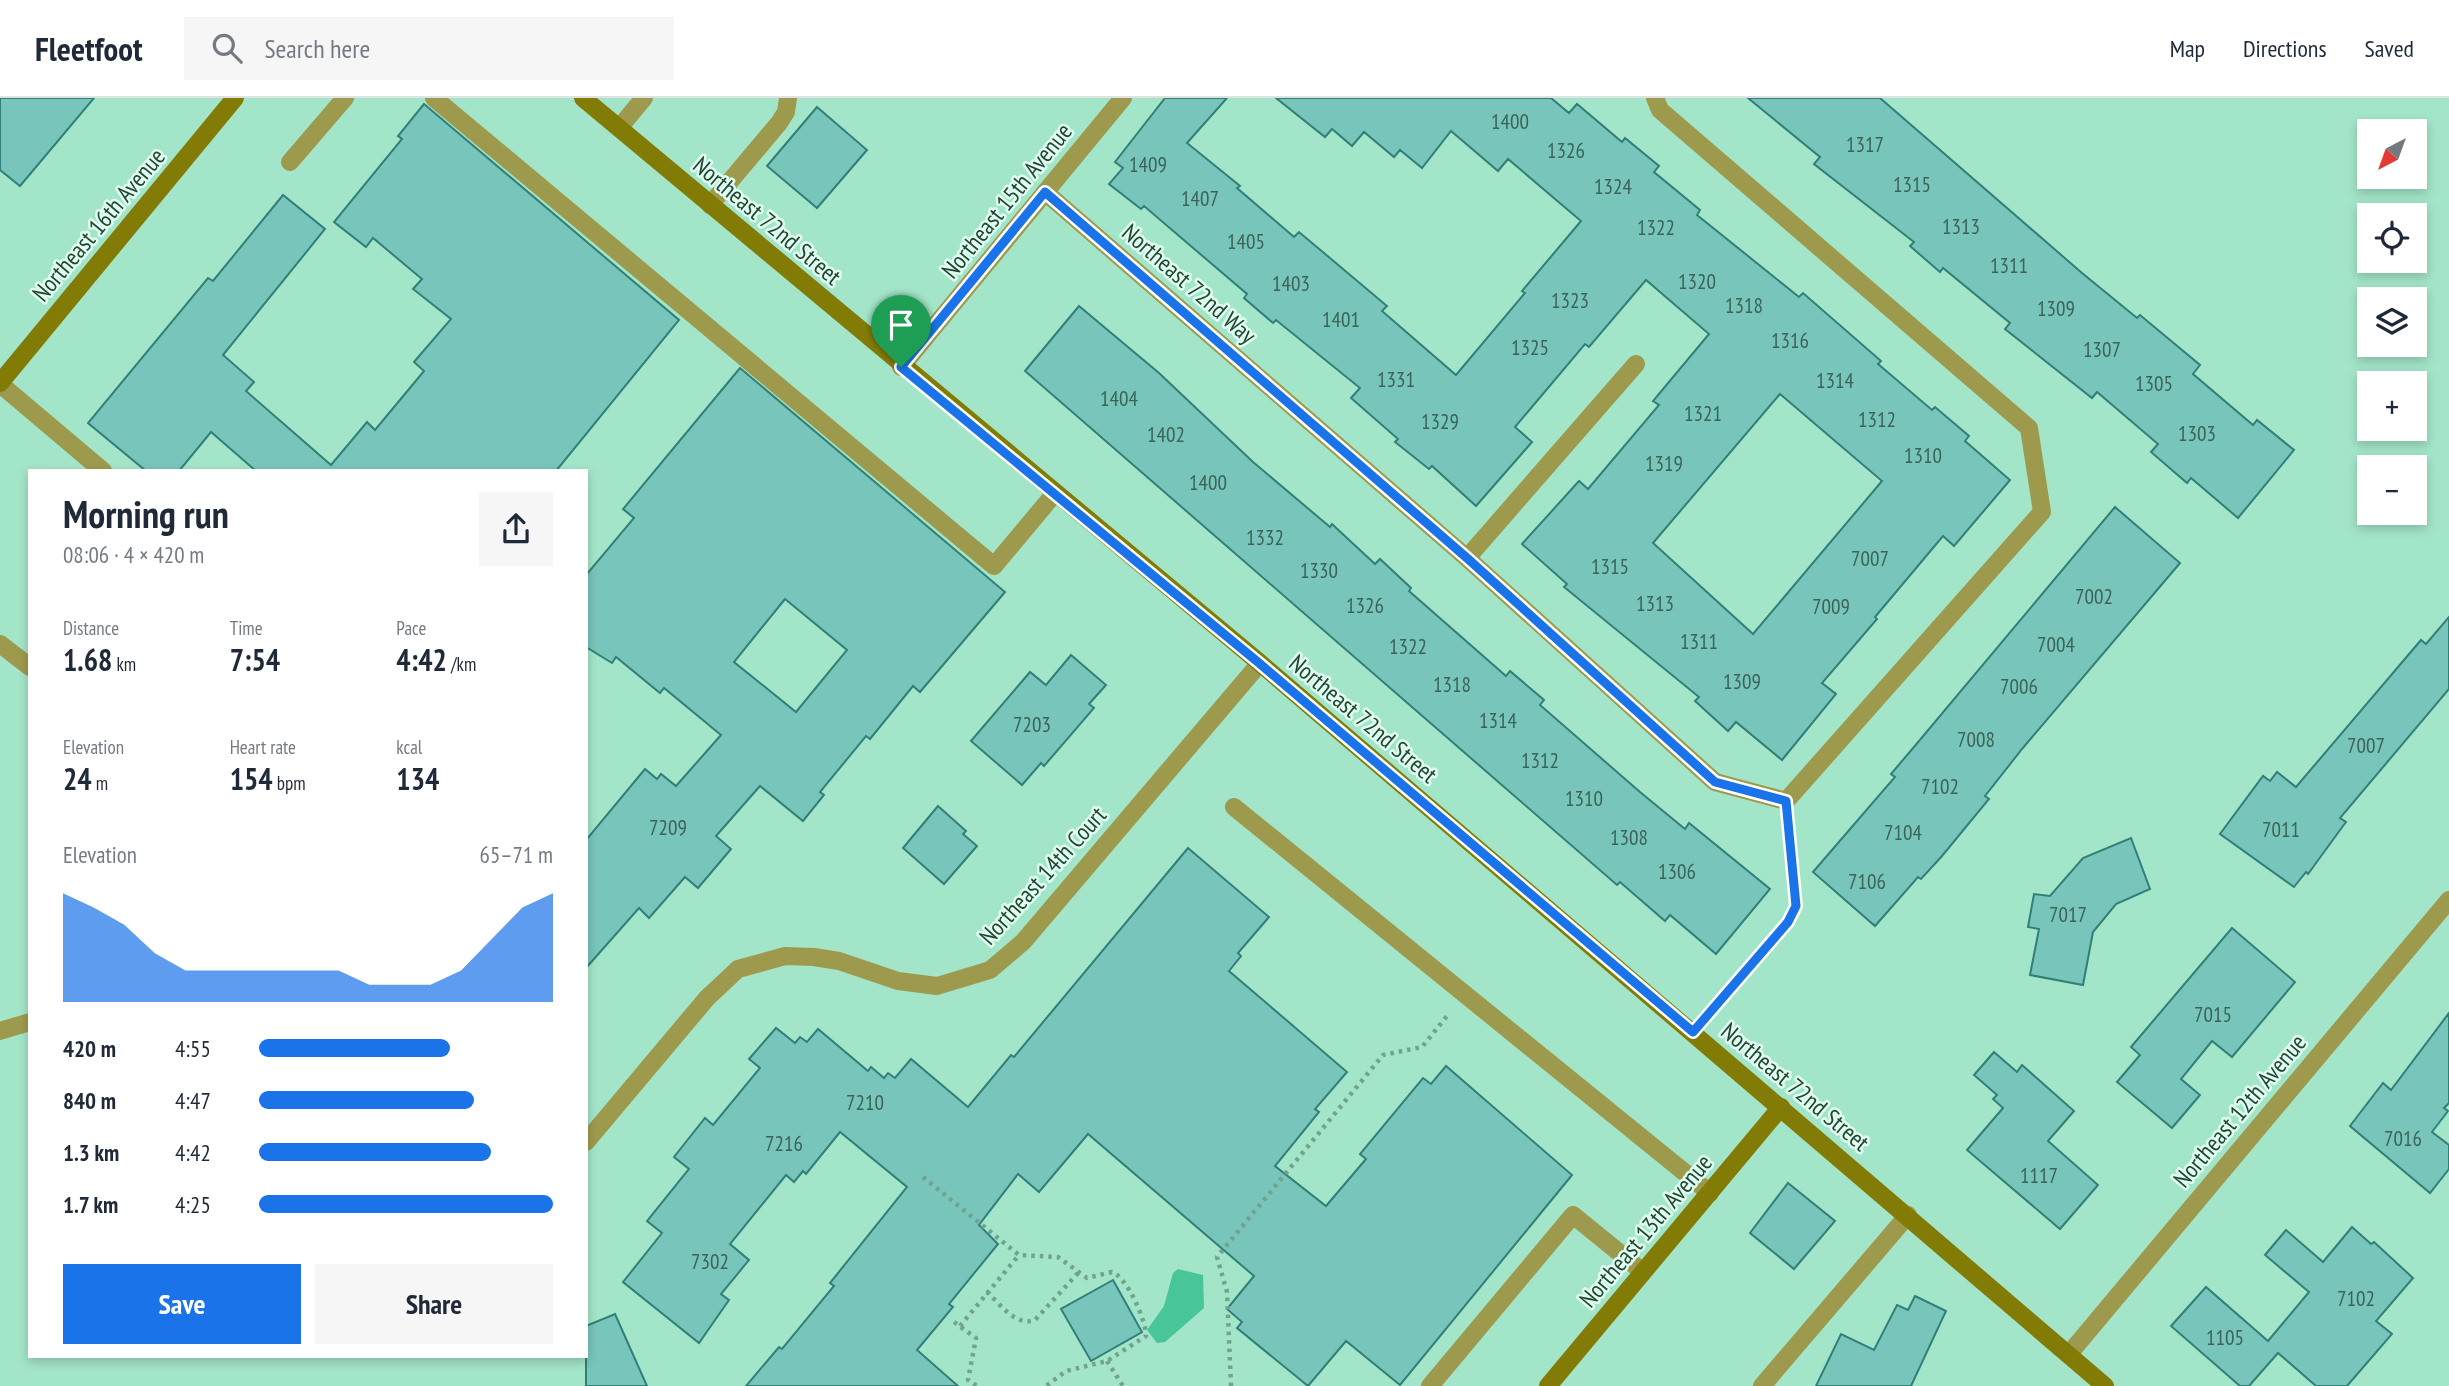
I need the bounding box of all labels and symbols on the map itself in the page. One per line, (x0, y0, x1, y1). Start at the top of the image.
house number: 1400 (1491, 108, 1529, 135)
street label: Northeast 15th Avenue (935, 117, 1079, 285)
north arrow (2357, 119, 2427, 189)
house number: 1317 (1846, 131, 1884, 158)
house number: 1326 (1547, 137, 1585, 164)
street label: Northeast 16th Avenue (25, 142, 172, 308)
street label: Northeast 72nd Street (687, 150, 848, 292)
house number: 1409 (1129, 151, 1167, 178)
house number: 1315 (1893, 171, 1931, 198)
house number: 1324 (1594, 173, 1632, 200)
house number: 1407 (1181, 185, 1219, 212)
house number: 1313 (1942, 213, 1980, 240)
house number: 1322 (1637, 214, 1675, 241)
street label: Northeast 72nd Way (1116, 217, 1263, 350)
house number: 1405 (1227, 228, 1265, 255)
house number: 1311 (1990, 252, 2028, 279)
house number: 1320 (1678, 268, 1716, 295)
house number: 1403 (1272, 270, 1310, 297)
house number: 1323 (1551, 287, 1589, 314)
house number: 1318 (1725, 292, 1763, 319)
pin (871, 295, 931, 367)
house number: 1309 (2037, 295, 2075, 322)
house number: 1401 (1322, 306, 1360, 333)
house number: 1316 (1771, 327, 1809, 354)
house number: 1325 (1511, 334, 1549, 361)
house number: 1307 (2083, 336, 2121, 363)
house number: 1331 (1377, 366, 1415, 393)
house number: 1314 (1816, 367, 1854, 394)
house number: 1305 (2135, 370, 2173, 397)
house number: 1404 (1100, 385, 1138, 412)
house number: 1321 (1684, 400, 1722, 427)
house number: 1312 (1858, 406, 1896, 433)
house number: 1329 (1421, 408, 1459, 435)
house number: 1303 (2178, 420, 2216, 447)
house number: 1402 (1147, 421, 1185, 448)
house number: 1310 (1904, 442, 1942, 469)
house number: 1319 (1645, 450, 1683, 477)
house number: 1400 (1189, 469, 1227, 496)
house number: 1332 (1246, 524, 1284, 551)
house number: 7007 (1851, 545, 1889, 572)
house number: 1315 (1591, 553, 1629, 580)
house number: 1330 (1300, 557, 1338, 584)
house number: 7002 (2075, 583, 2113, 610)
house number: 1313 (1636, 590, 1674, 617)
house number: 1326 (1346, 592, 1384, 619)
house number: 7009 (1812, 593, 1850, 620)
house number: 1311 (1680, 628, 1718, 655)
house number: 7004 (2037, 631, 2075, 658)
house number: 1322 (1389, 633, 1427, 660)
street label: Northeast 72nd Street (1283, 648, 1444, 790)
house number: 1309 (1723, 668, 1761, 695)
house number: 1318 (1433, 671, 1471, 698)
house number: 7006 (2000, 673, 2038, 700)
house number: 1314 (1479, 707, 1517, 734)
house number: 7203 (1013, 711, 1051, 738)
house number: 7008 (1957, 726, 1995, 753)
house number: 7007 (2347, 732, 2385, 759)
house number: 1312 (1521, 747, 1559, 774)
house number: 7102 (1921, 773, 1959, 800)
house number: 1310 (1565, 785, 1603, 812)
street label: Northeast 14th Court (972, 800, 1113, 951)
house number: 7209 (649, 814, 687, 841)
house number: 7011 (2262, 816, 2300, 843)
house number: 7104 (1884, 819, 1922, 846)
house number: 1308 (1610, 824, 1648, 851)
house number: 1306 (1658, 858, 1696, 885)
house number: 7106 (1848, 868, 1886, 895)
house number: 7017 (2049, 901, 2087, 928)
house number: 7015 (2194, 1001, 2232, 1028)
street label: Northeast 72nd Street (1715, 1016, 1876, 1158)
street label: Northeast 12th Avenue (2166, 1028, 2313, 1194)
house number: 7210 (846, 1089, 884, 1116)
house number: 7016 (2384, 1125, 2422, 1152)
house number: 7216 (765, 1130, 803, 1157)
street label: Northeast 13th Avenue (1572, 1148, 1719, 1314)
house number: 1117 (2020, 1162, 2058, 1189)
house number: 7302 (691, 1248, 729, 1275)
house number: 7102 (2337, 1285, 2375, 1312)
house number: 1105 (2206, 1324, 2244, 1351)

